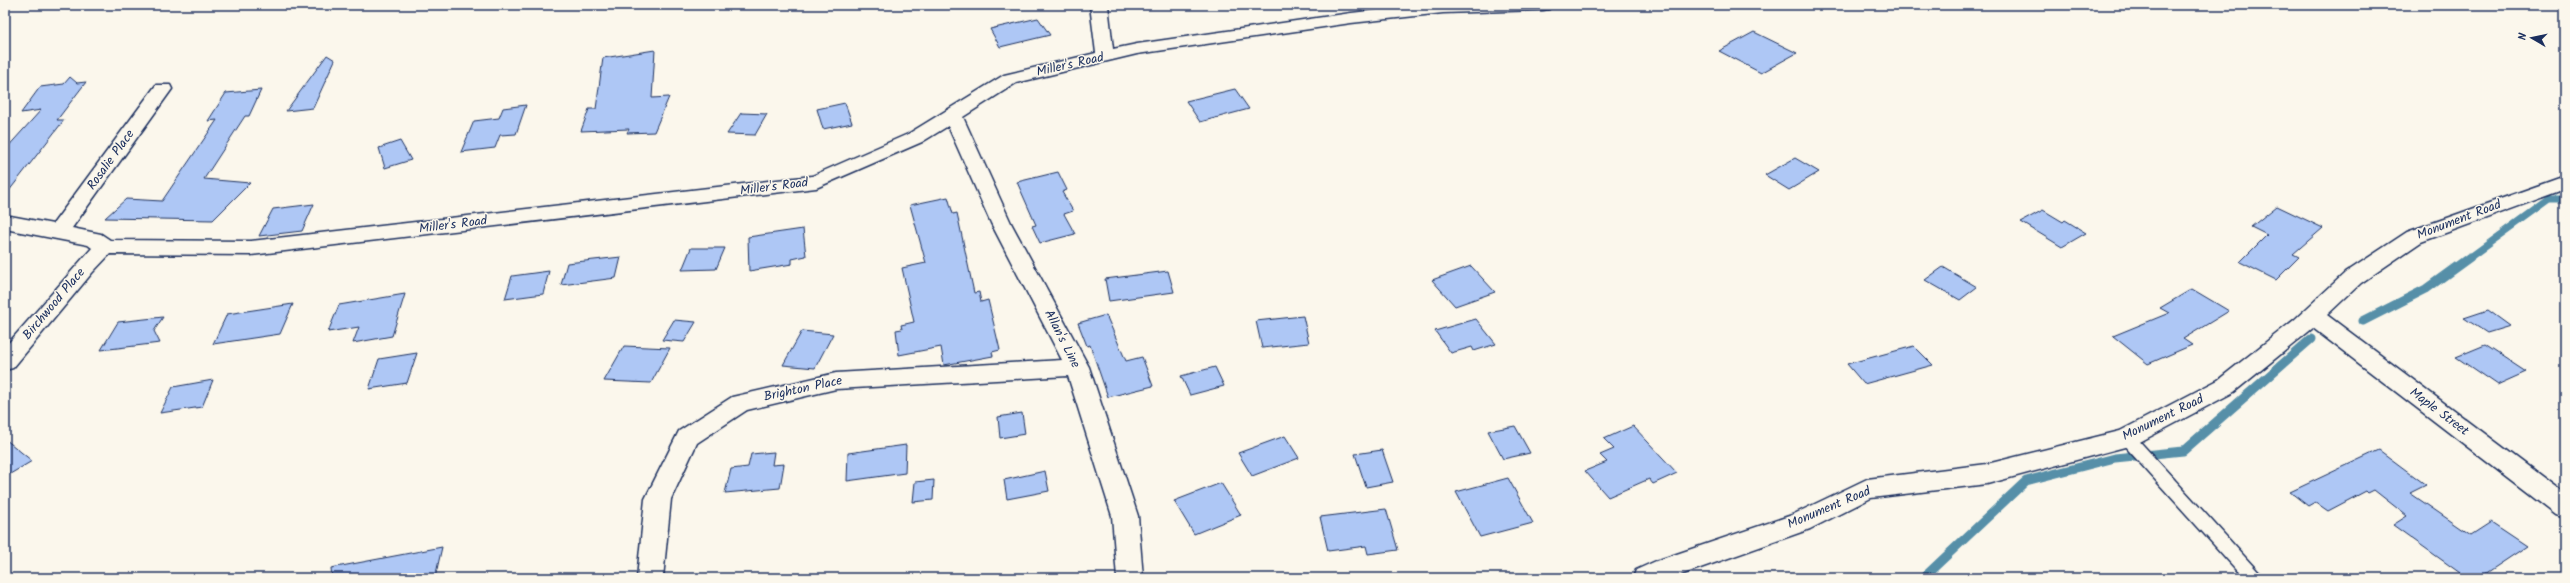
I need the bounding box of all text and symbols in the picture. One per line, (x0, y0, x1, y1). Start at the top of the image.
north arrow (2512, 18, 2552, 58)
text: N (2514, 32, 2533, 41)
street label: Miller's Road (1034, 47, 1106, 83)
street label: Rosalie Place (82, 125, 140, 195)
street label: Miller's Road (739, 172, 810, 202)
street label: Monument Road (2414, 194, 2505, 246)
street label: Miller's Road (418, 210, 489, 240)
street label: Birchwood Place (17, 263, 91, 345)
street label: Allan's Line (1038, 306, 1086, 372)
street label: Brighton Place (762, 370, 844, 408)
street label: Maple Street (2405, 383, 2474, 442)
street label: Monument Road (2119, 389, 2208, 447)
street label: Monument Road (1784, 481, 1874, 535)

